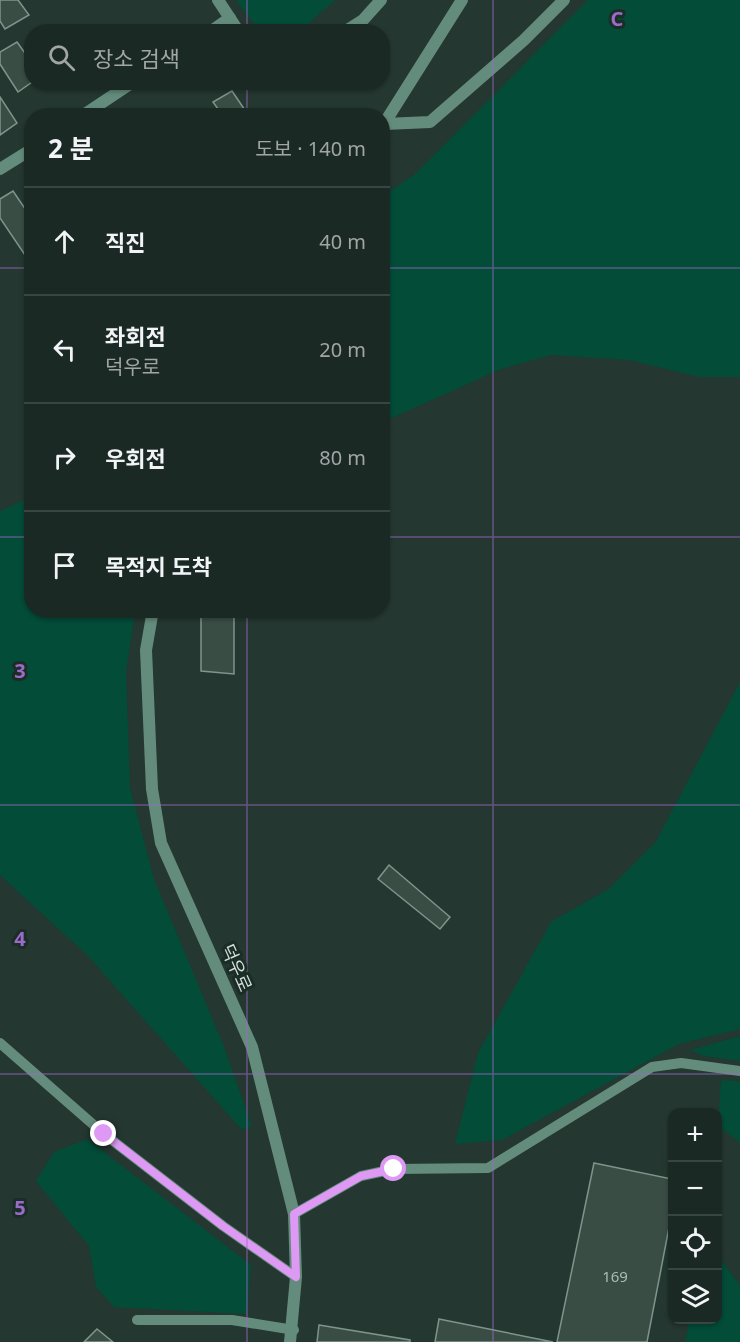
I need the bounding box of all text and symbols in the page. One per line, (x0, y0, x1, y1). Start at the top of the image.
text: C (611, 5, 624, 32)
search box (24, 24, 390, 90)
icon: search (45, 41, 78, 74)
text: 장소 검색 (93, 43, 180, 73)
text: 2 분 (48, 130, 94, 166)
text: 도보 · 140 m (255, 135, 366, 162)
icon: ahead (48, 225, 81, 258)
text: 직진 (105, 227, 145, 257)
text: 40 m (319, 228, 366, 255)
text: 좌회전 (105, 321, 166, 351)
icon: left (48, 333, 81, 366)
text: 20 m (319, 336, 366, 363)
text: 덕우로 (105, 353, 160, 380)
icon: right (48, 441, 81, 474)
text: 우회전 (105, 443, 166, 473)
text: 80 m (319, 444, 366, 471)
icon: arrive (48, 549, 81, 582)
text: 목적지 도착 (105, 551, 212, 581)
text: 3 (14, 657, 26, 684)
text: 4 (14, 925, 26, 952)
street label: 덕우로 (216, 940, 258, 995)
map controls (668, 1108, 722, 1324)
button: + (668, 1108, 722, 1162)
route end (90, 1120, 116, 1146)
route start (380, 1155, 406, 1181)
button: − (668, 1162, 722, 1216)
text: 5 (14, 1194, 26, 1221)
button: locate (668, 1216, 722, 1270)
house number: 169 (602, 1266, 628, 1286)
button: layers (668, 1270, 722, 1324)

